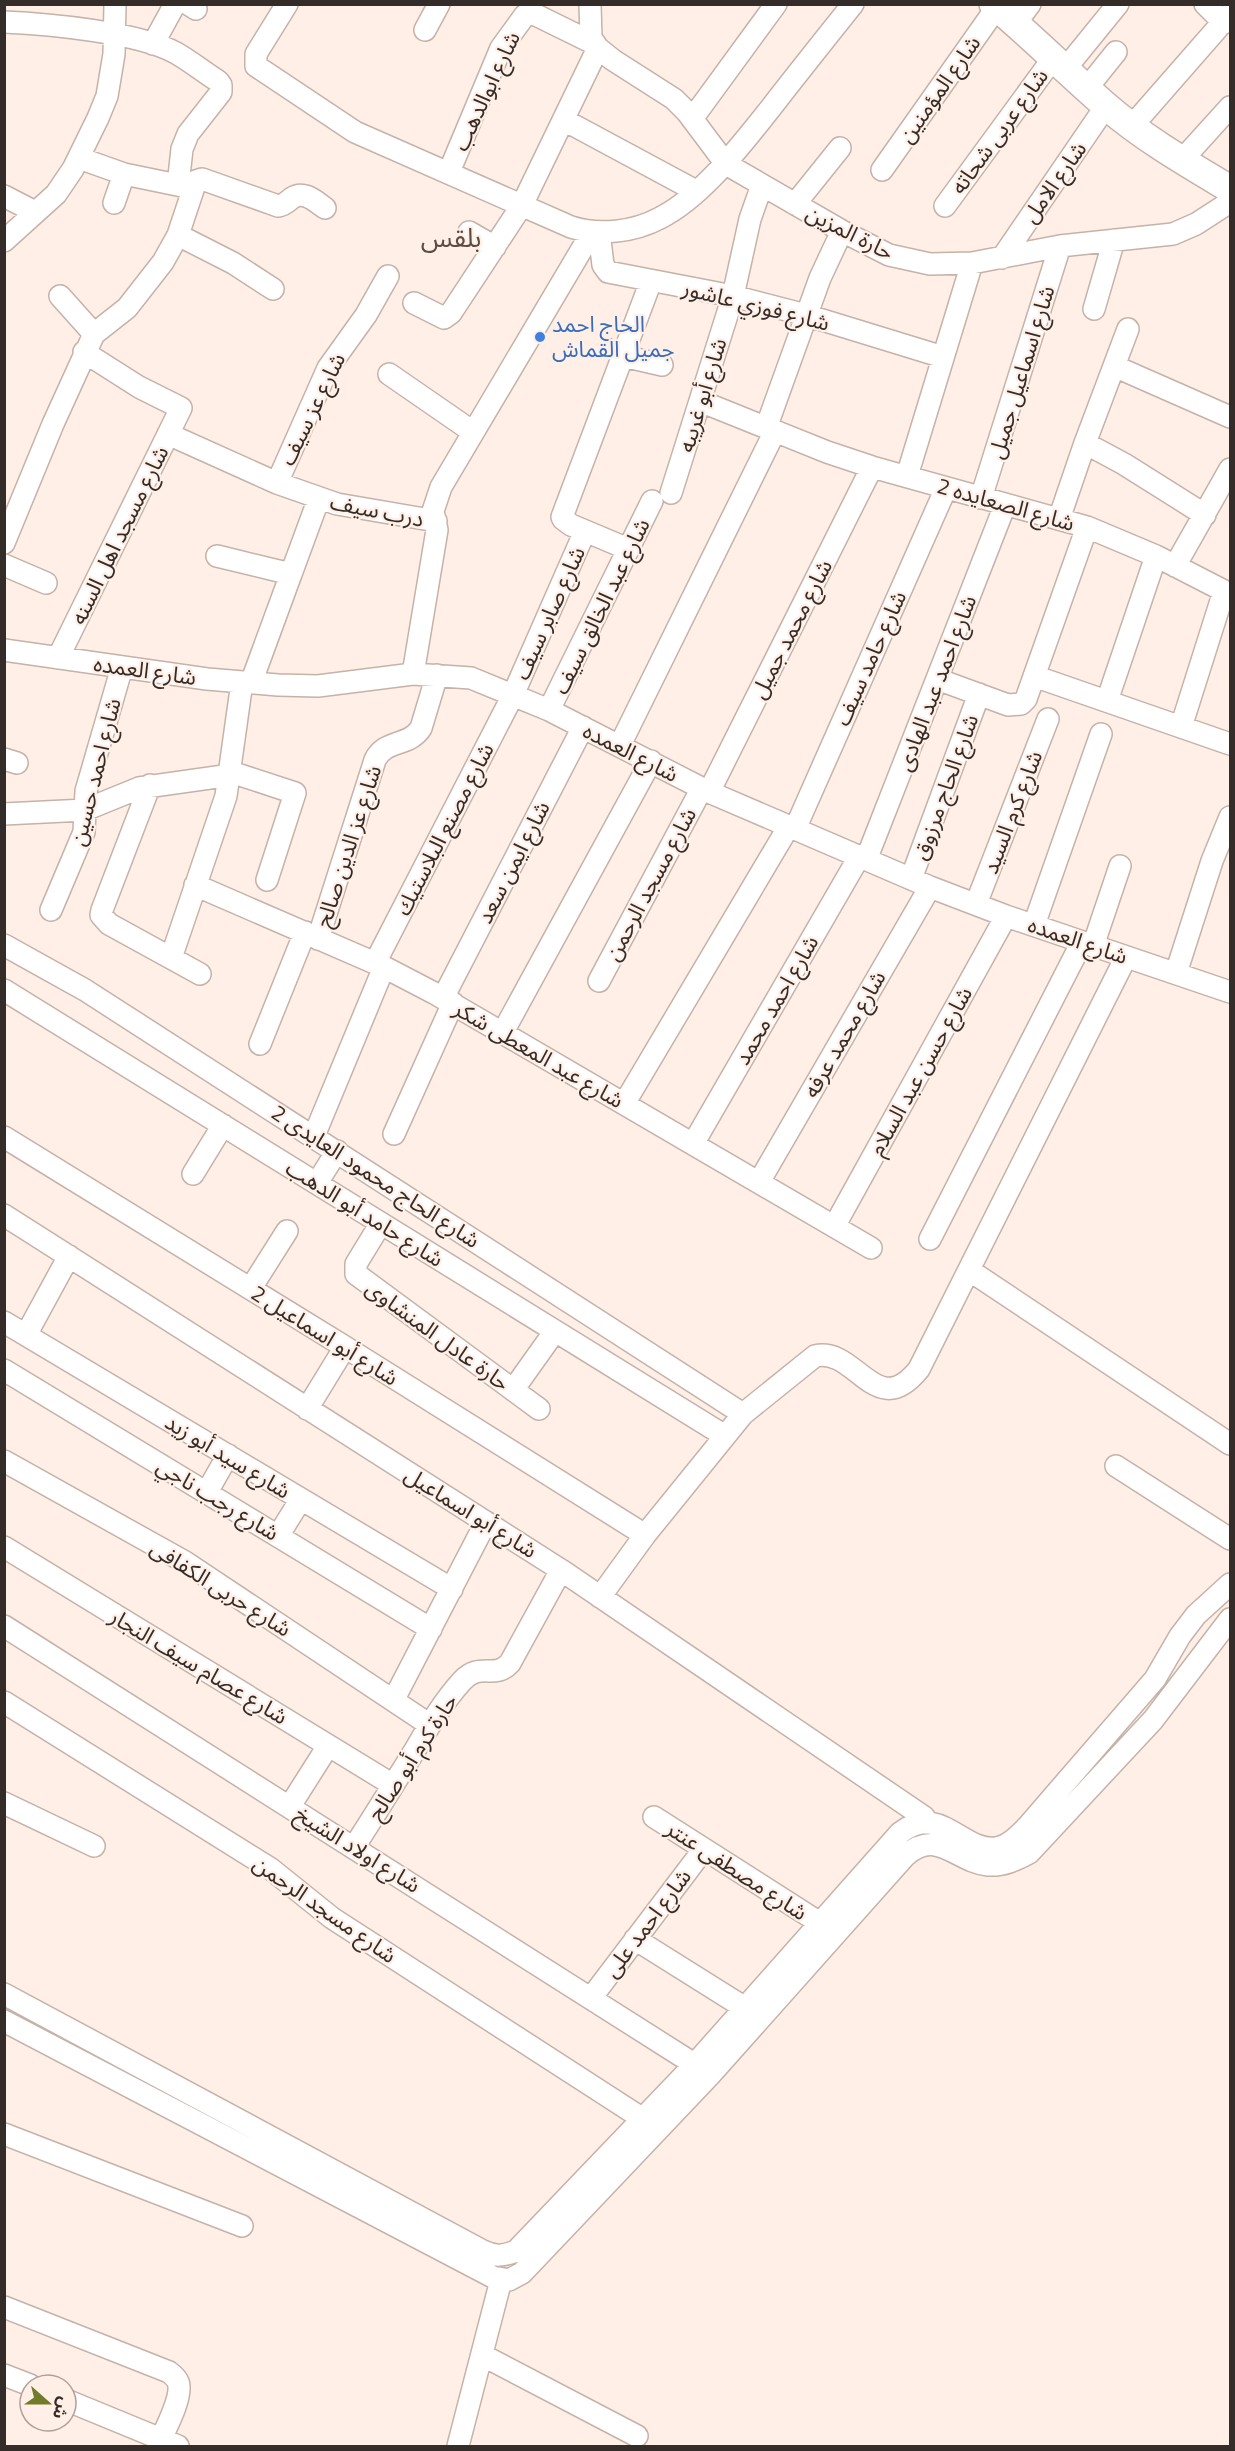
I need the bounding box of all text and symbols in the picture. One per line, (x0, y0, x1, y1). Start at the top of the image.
street label: شارع ابوالدهب (443, 26, 529, 156)
street label: شارع المؤمنين (889, 28, 989, 150)
street label: شارع عربى شحاته (942, 61, 1056, 201)
street label: شارع الامل (1013, 134, 1095, 230)
street label: حارة المزين (800, 195, 900, 269)
district label: بلقس (421, 218, 481, 257)
street label: شارع فوزي عاشور (678, 270, 833, 340)
street label: شارع اسماعيل جميل (979, 281, 1063, 463)
place label: الحاج احمد جميل القماش (552, 307, 674, 366)
marker: الحاج احمد جميل القماش (533, 330, 547, 344)
street label: شارع أبو غريبه (668, 334, 736, 456)
street label: شارع عز سيف (270, 347, 354, 471)
street label: شارع مسجد اهل السنه (61, 440, 177, 630)
street label: شارع الصعايده 2 (933, 468, 1079, 540)
street label: درب سيف (327, 484, 427, 536)
street label: شارع عبد الخالق سيف (544, 512, 658, 700)
street label: شارع صابر سيف (504, 541, 594, 685)
street label: شارع محمد جميل (741, 553, 841, 705)
street label: شارع حامد سيف (825, 585, 915, 731)
street label: شارع احمد عبد الهادى (887, 590, 985, 776)
street label: شارع العمده (91, 646, 199, 694)
street label: شارع احمد حسين (60, 695, 130, 849)
street label: شارع الحاج مرزوق (903, 709, 987, 865)
street label: شارع العمده (577, 713, 685, 791)
street label: شارع مصنع البلاستيك (386, 737, 502, 921)
street label: شارع كرم السيد (973, 745, 1051, 879)
street label: شارع عز الدين صالح (306, 761, 390, 931)
street label: شارع ايمن سعد (468, 795, 558, 929)
street label: شارع مسجد الرحمن (595, 801, 705, 967)
street label: شارع العمده (1024, 907, 1132, 973)
street label: شارع احمد محمد (725, 929, 827, 1071)
street label: شارع محمد عرفه (794, 964, 894, 1104)
street label: شارع حسن عبد السلام (859, 980, 981, 1162)
street label: شارع عبد المعطى شكر (447, 991, 631, 1117)
street label: شارع الحاج محمود العايدى 2 (265, 1096, 487, 1256)
street label: شارع حامد أبو الدهب (279, 1151, 451, 1275)
street label: حارة عادل المنشاوى (359, 1271, 517, 1399)
street label: شارع أبو اسماعيل 2 (245, 1276, 405, 1394)
street label: شارع سيد أبو زيد (158, 1405, 298, 1507)
street label: شارع رجب ناجي (150, 1449, 286, 1549)
street label: شارع أبو اسماعيل (398, 1458, 544, 1566)
street label: شارع حربى الكفافى (144, 1531, 298, 1645)
street label: شارع عصام سيف النجار (102, 1599, 295, 1733)
street label: حارة كرم أبو صالح (358, 1687, 466, 1827)
street label: شارع اولاد الشيخ (288, 1797, 428, 1901)
street label: شارع مصطفى عنتر (658, 1811, 815, 1929)
street label: شارع مسجد الرحمن (246, 1847, 404, 1971)
street label: شارع احمد على (595, 1861, 699, 1985)
north arrow (18, 2373, 78, 2433)
text: ش (47, 2394, 77, 2423)

